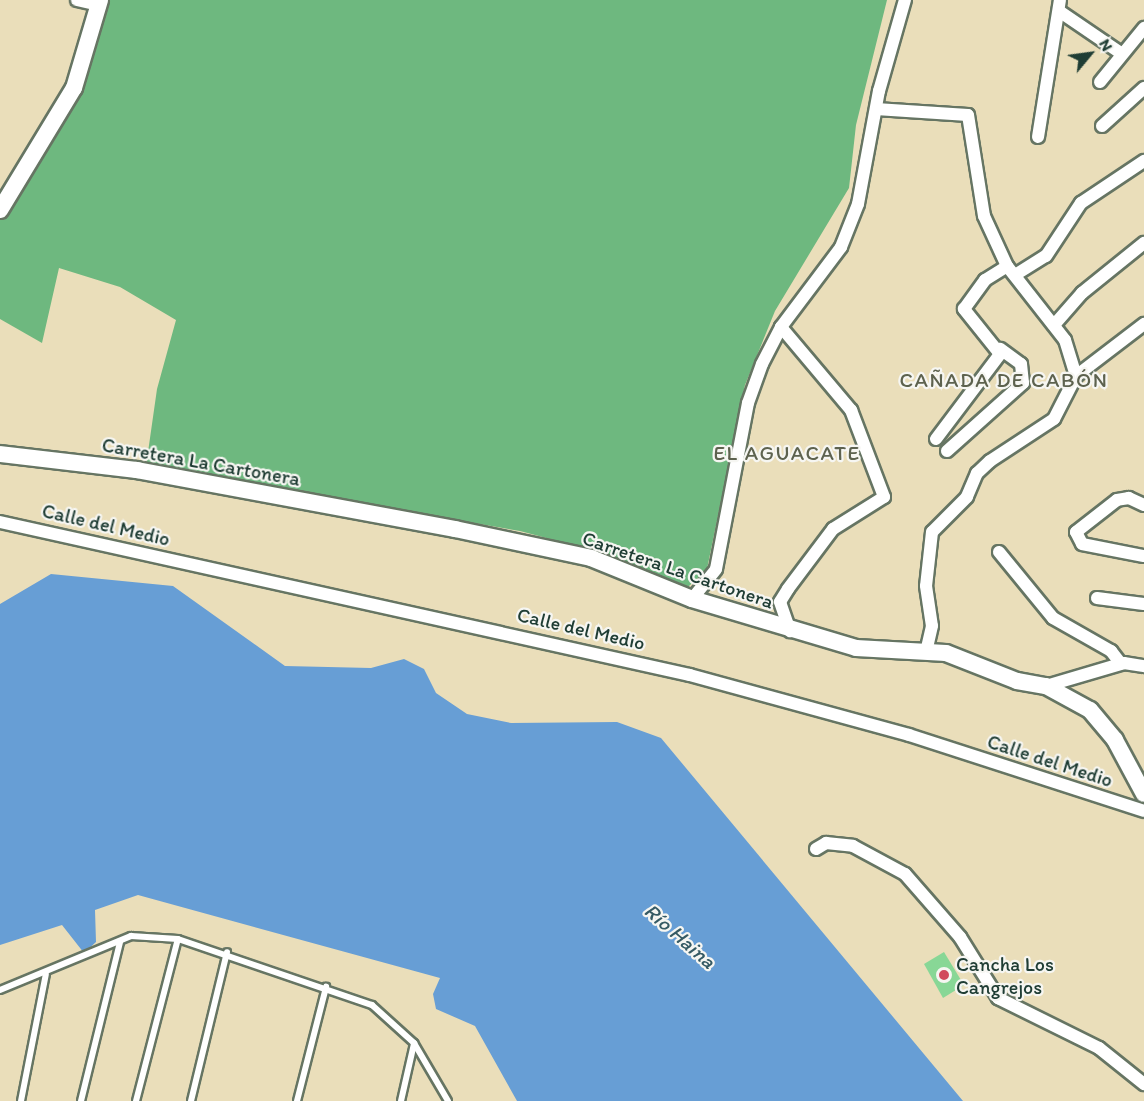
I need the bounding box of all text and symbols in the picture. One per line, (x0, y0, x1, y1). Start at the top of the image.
north arrow (1060, 24, 1120, 84)
text: N (1095, 36, 1117, 54)
district label: CAÑADA DE CABÓN (900, 367, 1108, 393)
street label: Carretera La Cartonera (100, 433, 302, 491)
district label: EL AGUACATE (712, 440, 862, 466)
street label: Calle del Medio (40, 499, 172, 551)
street label: Carretera La Cartonera (579, 526, 777, 614)
street label: Calle del Medio (515, 603, 647, 655)
street label: Calle del Medio (984, 729, 1116, 793)
water label: Río Haina (639, 898, 721, 974)
place label: Cancha Los Cangrejos (956, 952, 1054, 999)
marker: Cancha Los Cangrejos (937, 968, 951, 982)

